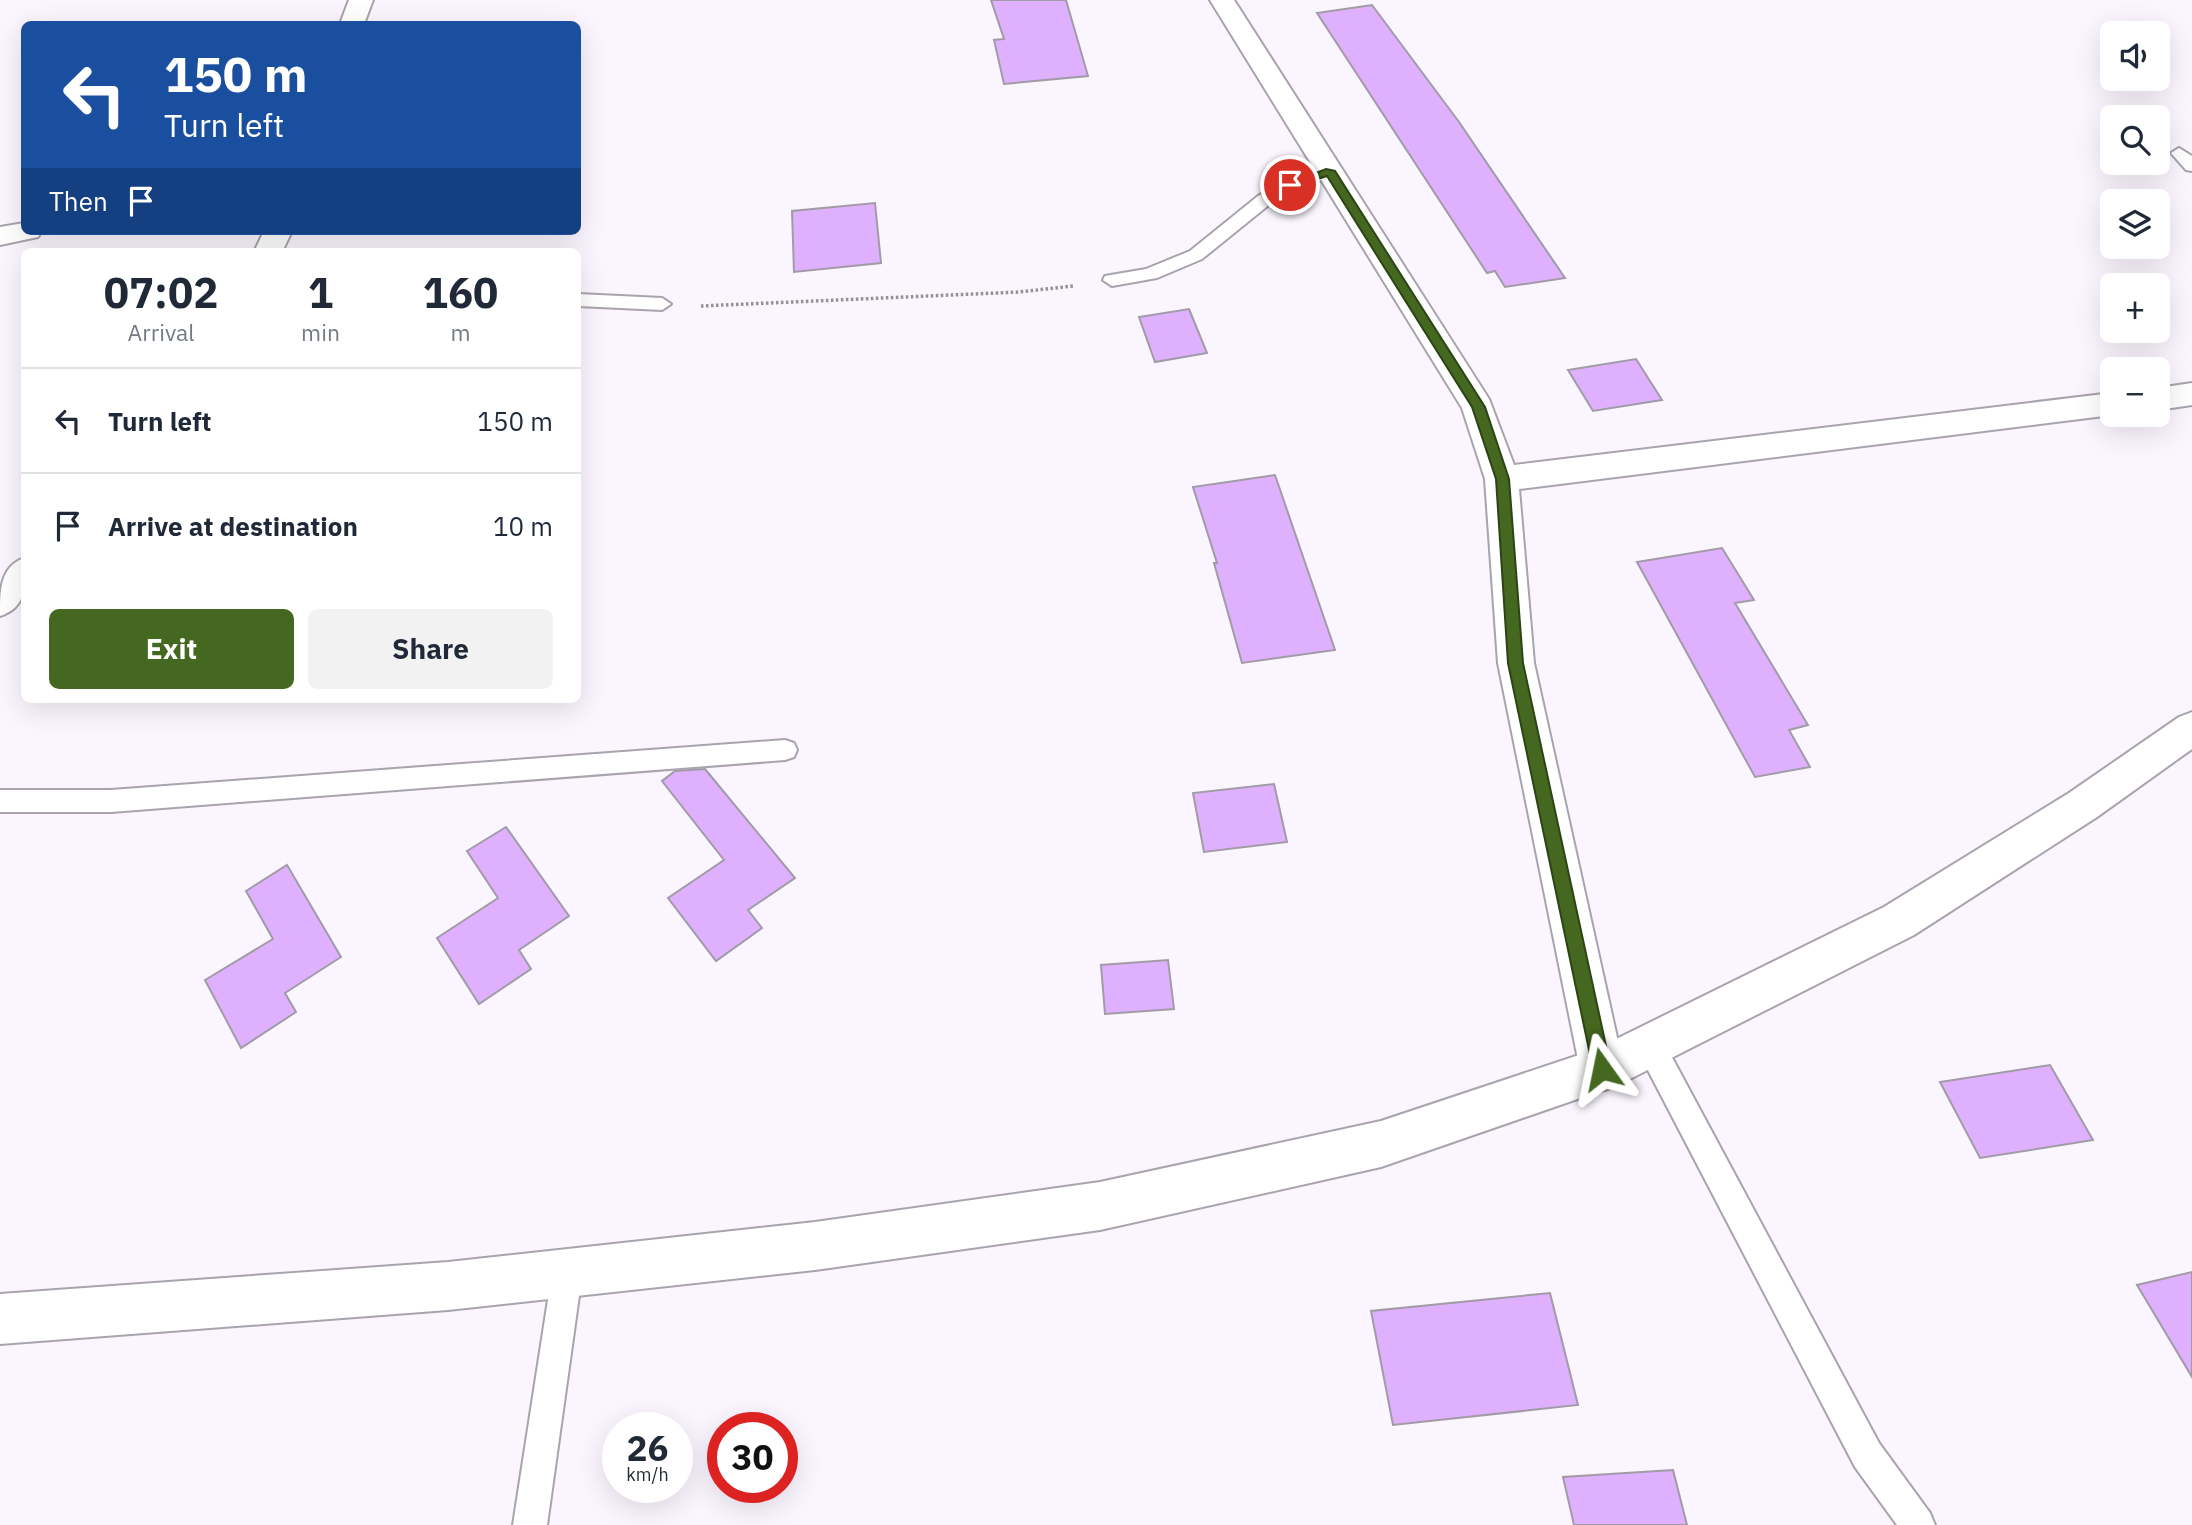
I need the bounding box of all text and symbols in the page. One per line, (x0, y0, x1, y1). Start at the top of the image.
map controls (2100, 21, 2170, 427)
button: sound (2100, 21, 2170, 91)
text: 150 m (164, 42, 308, 105)
icon: left (49, 49, 140, 140)
text: Turn left (164, 104, 284, 146)
button: search (2100, 105, 2170, 175)
pin (1260, 155, 1320, 215)
icon: arrive (1271, 166, 1309, 204)
icon: arrive (122, 182, 160, 220)
text: Then (49, 184, 108, 218)
button: layers (2100, 189, 2170, 259)
text: 07:02 (104, 265, 218, 320)
text: 1 (308, 265, 333, 320)
text: 160 (423, 265, 498, 320)
button: + (2100, 273, 2170, 343)
text: Arrival (128, 317, 195, 347)
text: min (301, 317, 340, 347)
text: m (450, 317, 471, 347)
button: − (2100, 357, 2170, 427)
icon: left (49, 402, 87, 440)
text: Turn left (108, 404, 211, 438)
text: 150 m (477, 404, 553, 438)
icon: arrive (49, 507, 87, 545)
text: Arrive at destination (108, 509, 358, 543)
text: 10 m (493, 509, 553, 543)
button: Exit (49, 609, 294, 689)
button: Share (308, 609, 553, 689)
position arrow (1565, 1032, 1639, 1106)
speed limit sign: 30 (707, 1412, 798, 1503)
text: 26 (626, 1425, 669, 1471)
text: km/h (626, 1463, 669, 1486)

